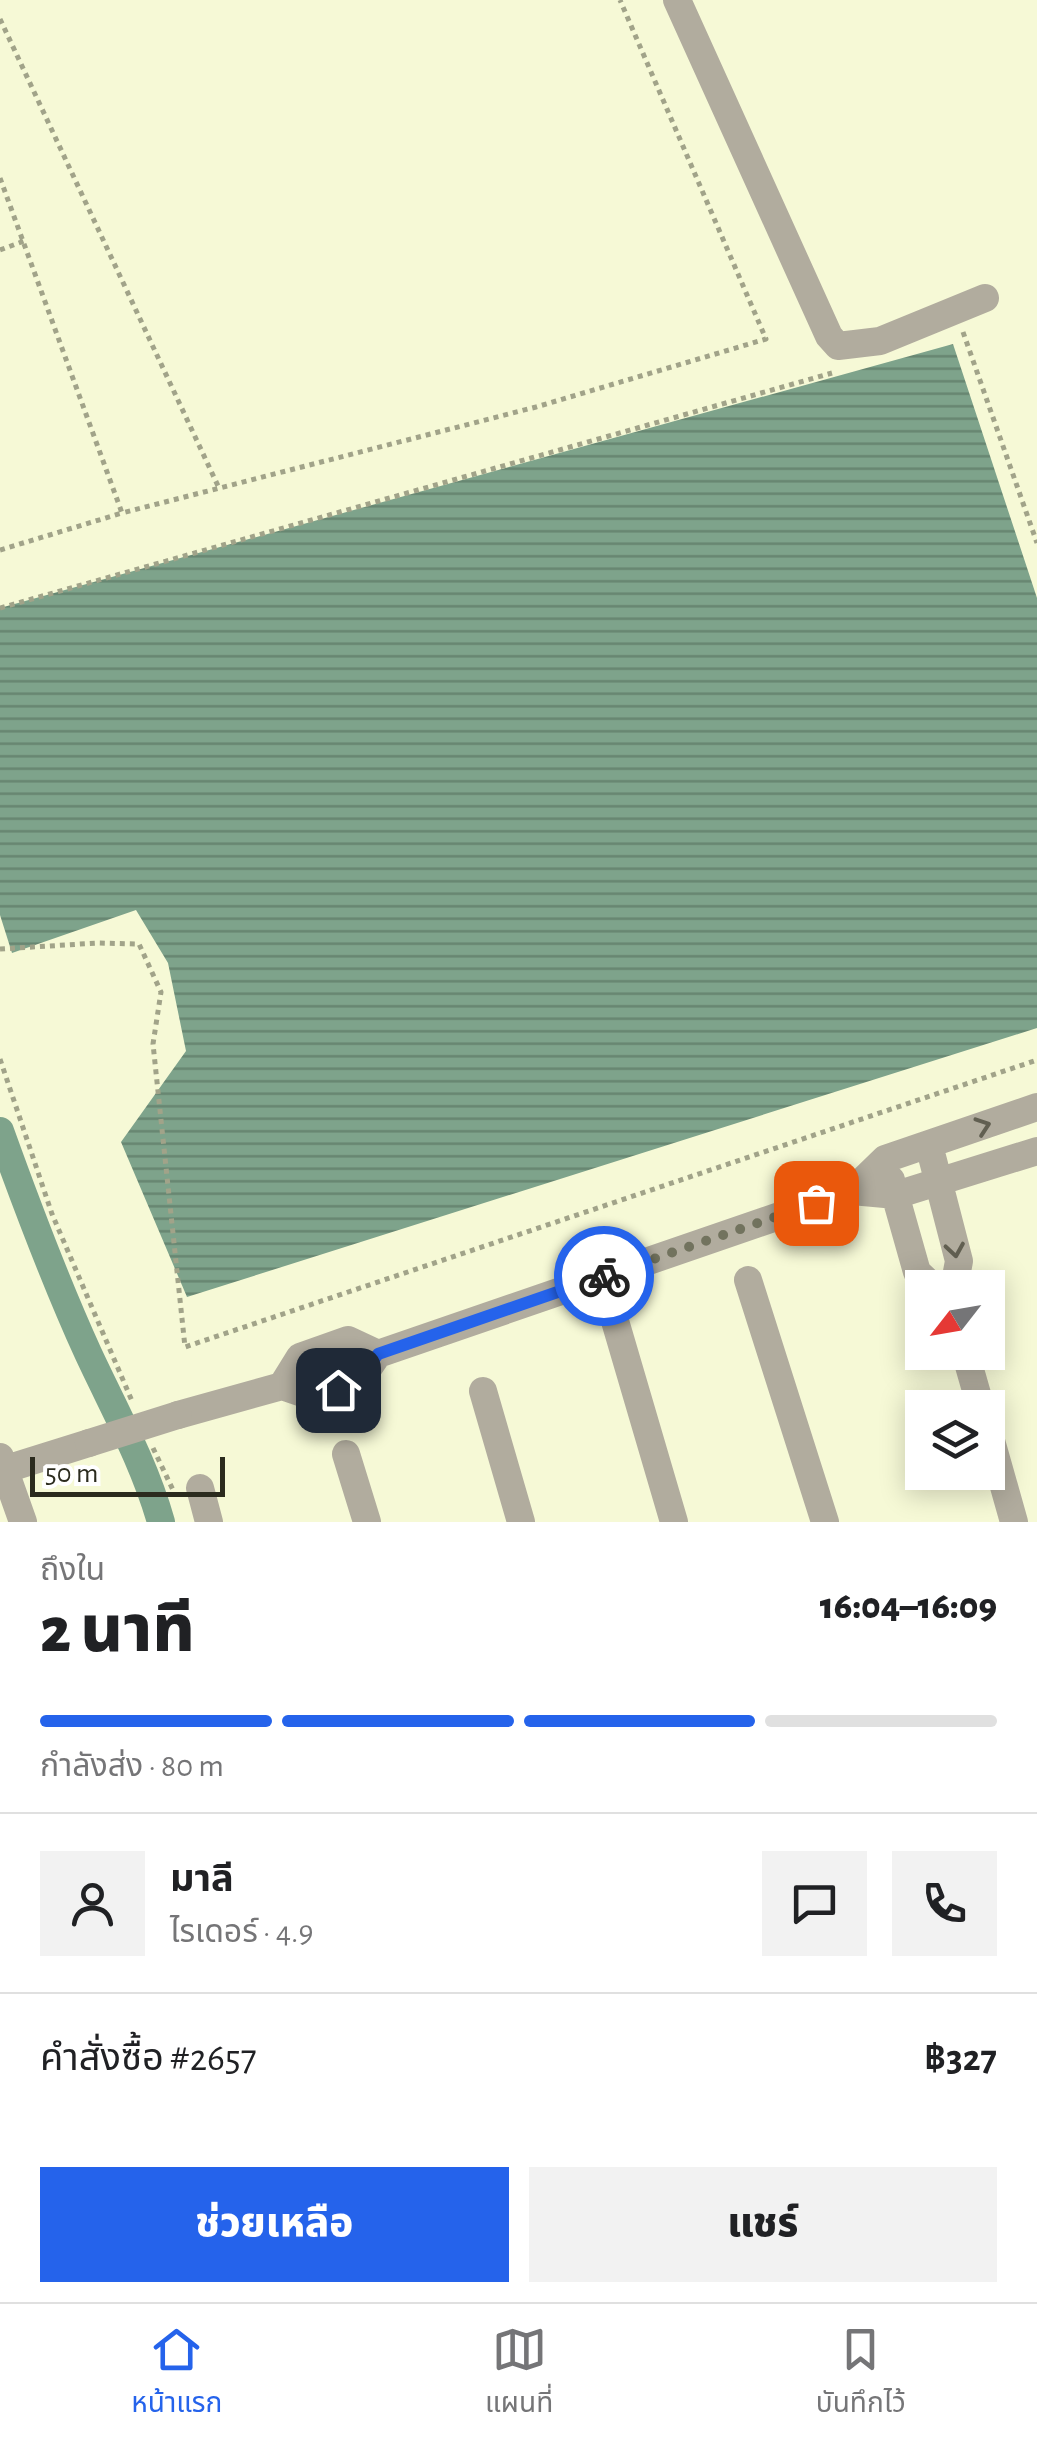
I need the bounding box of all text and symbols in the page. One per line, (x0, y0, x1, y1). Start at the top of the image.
one-way arrow (974, 1117, 991, 1137)
pin (774, 1161, 859, 1246)
icon: bag (789, 1176, 844, 1231)
courier (554, 1226, 654, 1326)
one-way arrow (944, 1242, 965, 1258)
icon: bike (577, 1249, 632, 1304)
north arrow (905, 1270, 1005, 1370)
map controls (905, 1270, 1005, 1490)
pin (296, 1348, 381, 1433)
icon: home (311, 1363, 366, 1418)
button: layers (905, 1390, 1005, 1490)
scale bar (30, 1452, 225, 1496)
text: 50 m (45, 1460, 99, 1488)
text: ถึงใน (40, 1554, 105, 1586)
text: 16:04–16:09 (820, 1588, 997, 1626)
text: 2 นาที (40, 1599, 195, 1664)
text: กำลังส่ง · 80 m (40, 1750, 224, 1782)
button: person (40, 1851, 145, 1956)
button: chat (762, 1851, 867, 1956)
button: phone (892, 1851, 997, 1956)
text: มาลี (170, 1861, 234, 1899)
text: ไรเดอร์ · 4.9 (170, 1916, 314, 1948)
text: คำสั่งซื้อ #2657 (40, 2040, 257, 2078)
text: ฿327 (924, 2040, 997, 2078)
button: ช่วยเหลือ (40, 2167, 509, 2282)
button: แชร์ (529, 2167, 997, 2282)
tab: หน้าแรก (131, 2322, 222, 2425)
tab: แผนที่ (485, 2322, 553, 2425)
tab: บันทึกไว้ (816, 2322, 906, 2425)

